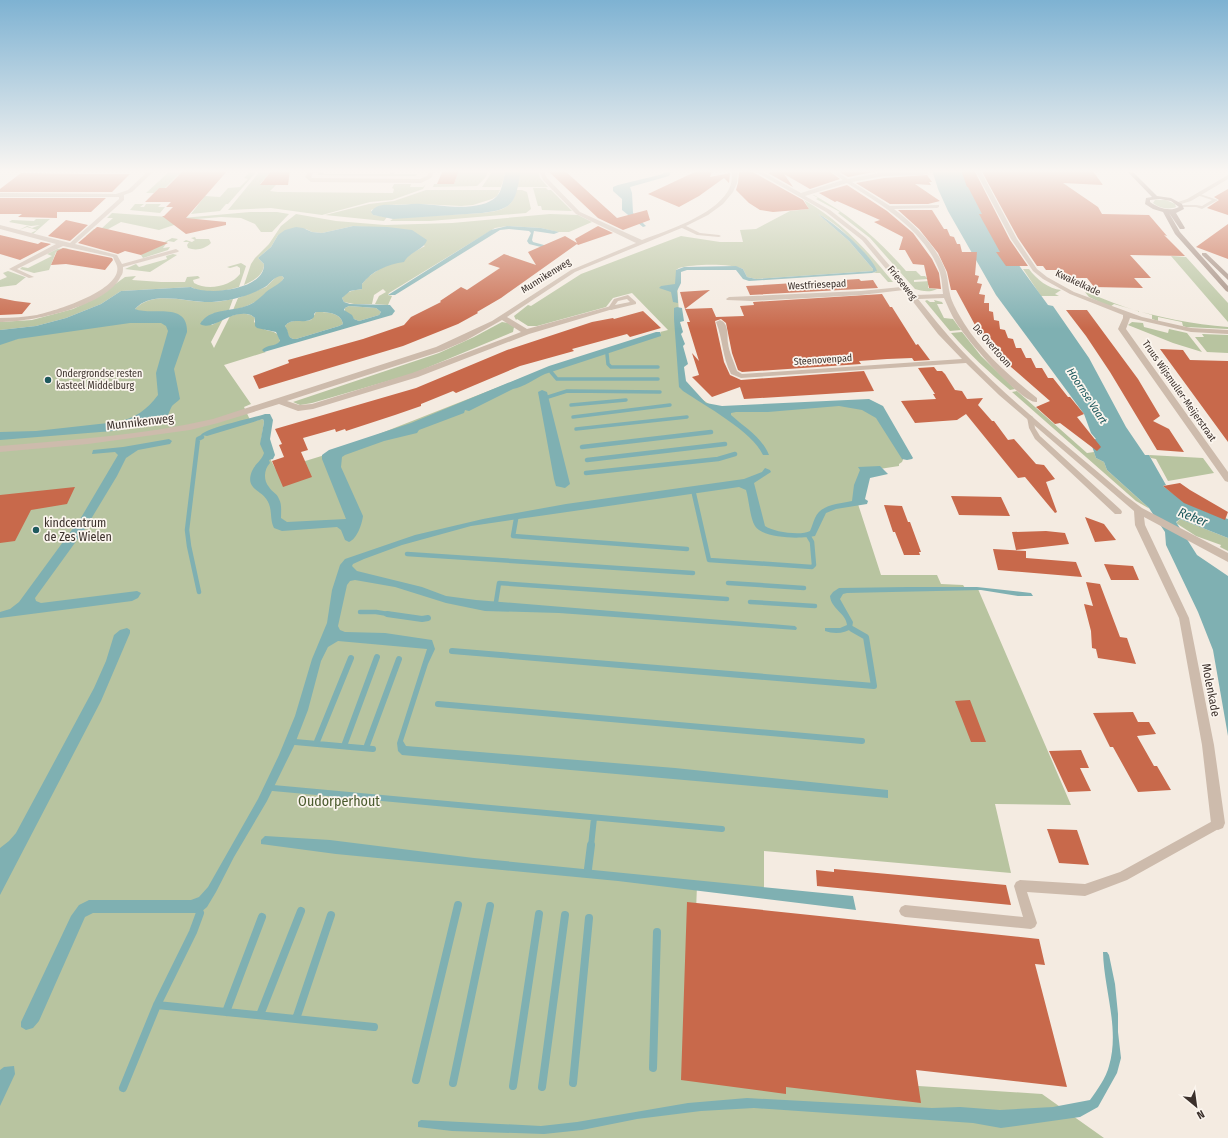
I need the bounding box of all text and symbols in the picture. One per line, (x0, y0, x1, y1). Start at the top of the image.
street label: Munnikenweg (519, 256, 573, 296)
street label: Frieseweg (885, 264, 920, 303)
street label: Kwakelkade (1054, 267, 1103, 299)
street label: Westfriesepad (787, 277, 847, 293)
street label: De Overtoom (970, 322, 1014, 370)
street label: Truus Wijsmuller-Meijerstraat (1139, 338, 1219, 444)
street label: Steenovenpad (793, 352, 853, 368)
water label: Hoornse Vaart (1064, 366, 1110, 427)
place label: Ondergrondse resten kasteel Middelburg (56, 368, 142, 392)
marker: Ondergrondse resten kasteel Middelburg (43, 375, 53, 385)
street label: Munnikenweg (106, 411, 175, 433)
water label: Reker (1176, 504, 1210, 530)
place label: kindcentrum de Zes Wielen (44, 516, 112, 544)
marker: kindcentrum de Zes Wielen (31, 525, 41, 535)
street label: Molenkade (1199, 662, 1223, 718)
park label: Oudorperhout (298, 793, 380, 810)
north arrow (1176, 1086, 1216, 1126)
text: N (1195, 1107, 1207, 1122)

